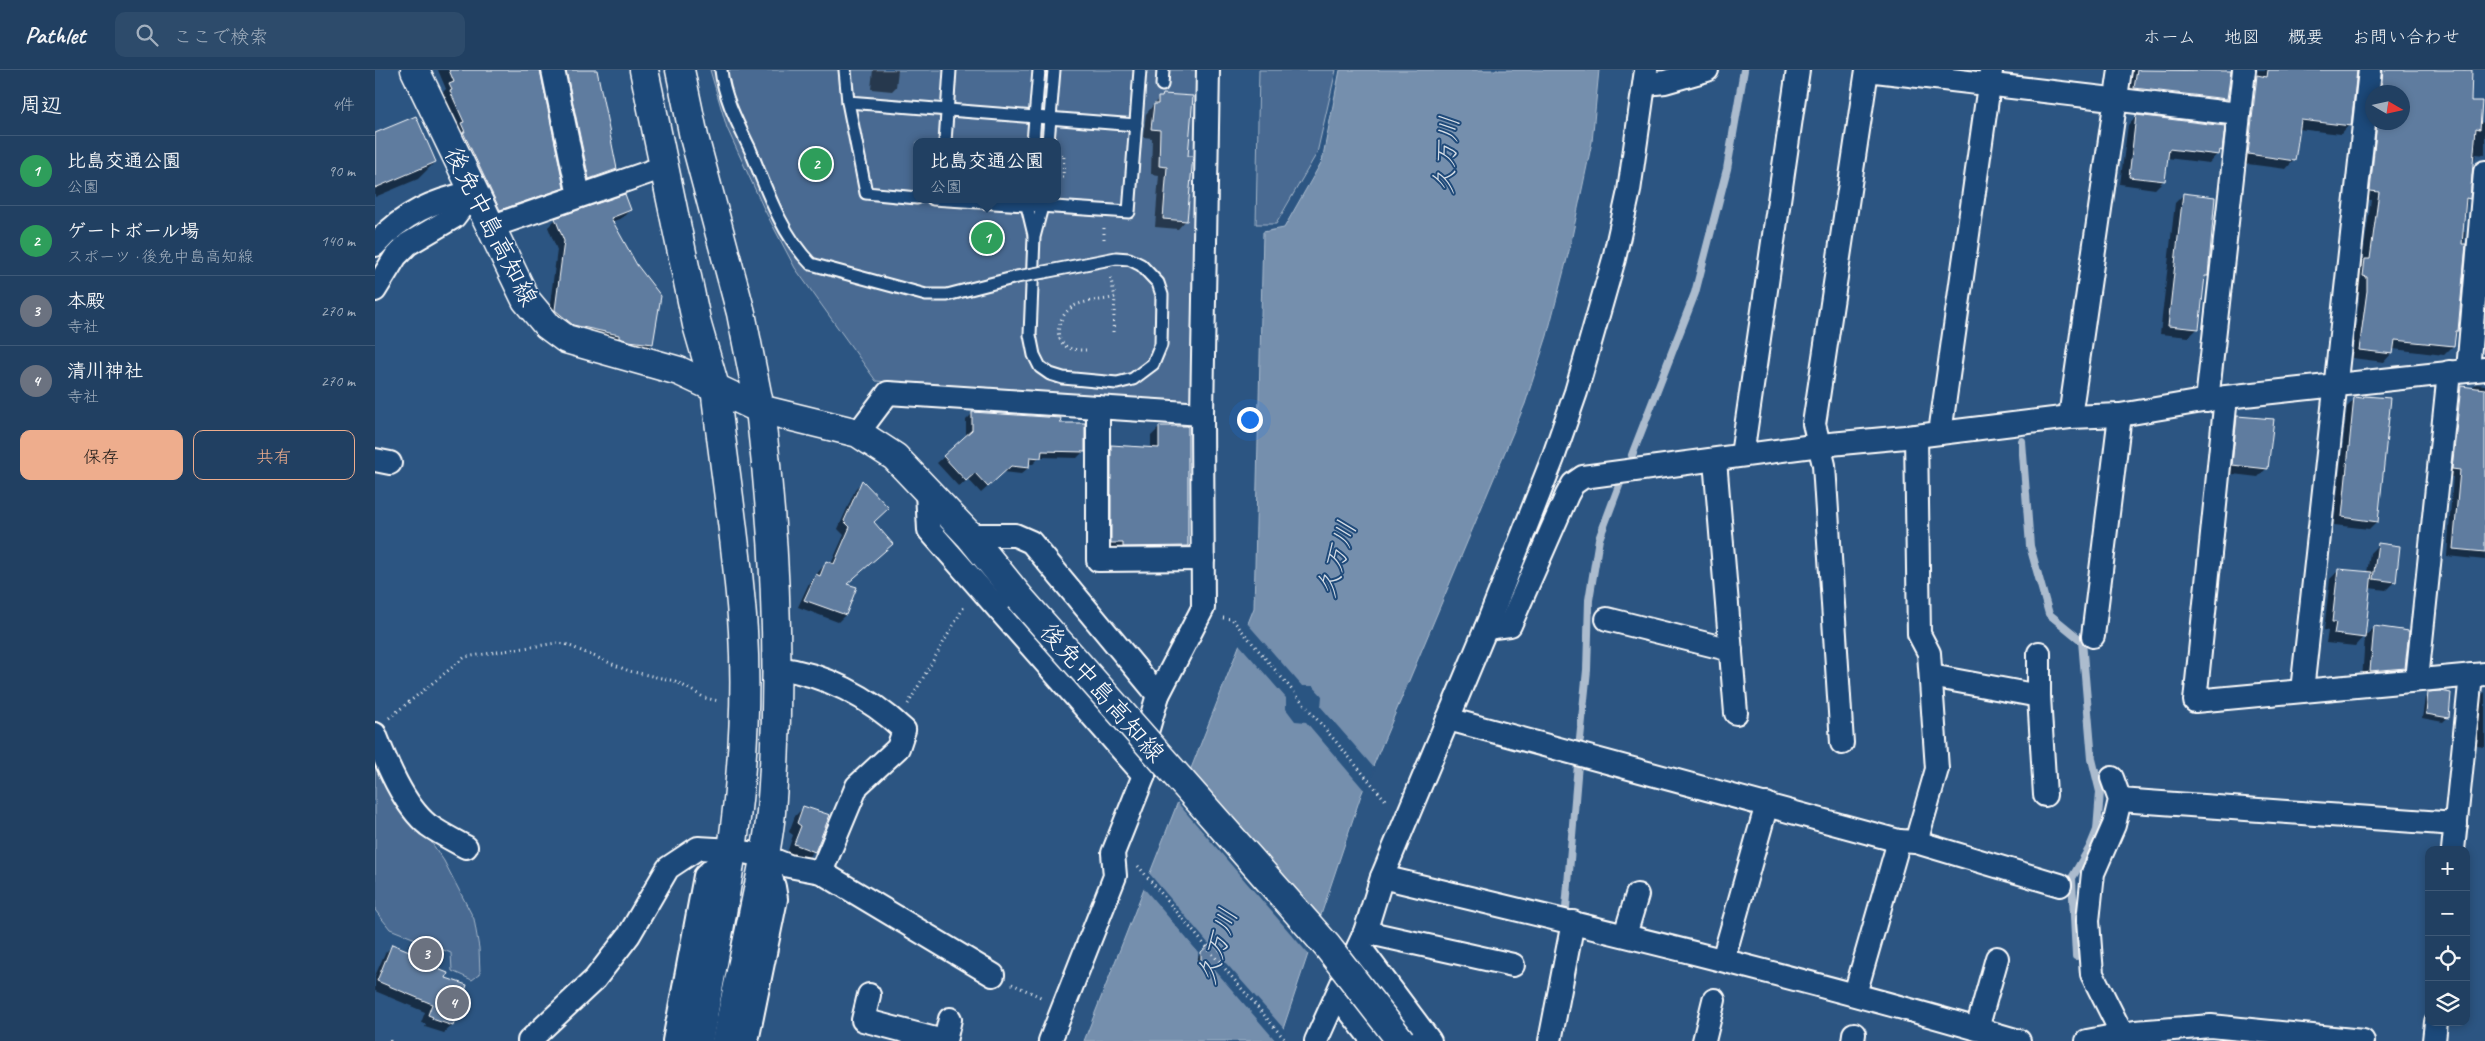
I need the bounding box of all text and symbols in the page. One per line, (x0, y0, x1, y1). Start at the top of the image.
search box (115, 12, 465, 57)
text: Pathlet (25, 20, 85, 50)
icon: search (133, 21, 161, 49)
text: ここで検索 (173, 25, 268, 49)
text: ホーム (2143, 26, 2196, 48)
text: 地図 (2224, 26, 2260, 48)
text: 概要 (2288, 26, 2324, 48)
text: お問い合わせ (2352, 26, 2460, 48)
north arrow (2365, 85, 2410, 130)
text: 周辺 (20, 92, 62, 118)
text: 4件 (332, 95, 355, 115)
water label: 久万川 (1427, 115, 1466, 195)
popup (913, 138, 1061, 203)
street label: 後免中島高知線 (437, 141, 545, 312)
pin: 2 (800, 145, 832, 183)
text: 比島交通公園 (67, 149, 181, 173)
text: 比島交通公園 (930, 149, 1044, 173)
text: 1 (32, 161, 40, 181)
text: 90 m (328, 161, 355, 181)
text: 公園 (67, 177, 99, 197)
text: 公園 (930, 177, 962, 197)
text: ゲートボール場 (67, 219, 199, 243)
pin: 1 (971, 219, 1003, 257)
text: 2 (32, 231, 40, 251)
text: 140 m (321, 231, 355, 251)
text: スポーツ · 後免中島高知線 (67, 247, 253, 267)
text: 本殿 (67, 289, 105, 313)
text: 3 (32, 301, 40, 321)
text: 270 m (321, 301, 355, 321)
text: 寺社 (67, 317, 99, 337)
text: 清川神社 (67, 359, 143, 383)
text: 4 (32, 371, 40, 391)
text: 270 m (321, 371, 355, 391)
text: 寺社 (67, 387, 99, 407)
your location (1237, 407, 1263, 433)
button: 保存 (20, 430, 183, 480)
button: 共有 (193, 430, 355, 480)
water label: 久万川 (1309, 517, 1364, 601)
street label: 後免中島高知線 (1033, 616, 1172, 769)
map controls (2425, 846, 2470, 1026)
button: + (2425, 846, 2470, 891)
button: − (2425, 891, 2470, 936)
water label: 久万川 (1190, 904, 1245, 988)
pin: 3 (410, 935, 442, 973)
button: locate (2425, 936, 2470, 981)
button: layers (2425, 981, 2470, 1026)
pin: 4 (437, 984, 469, 1022)

